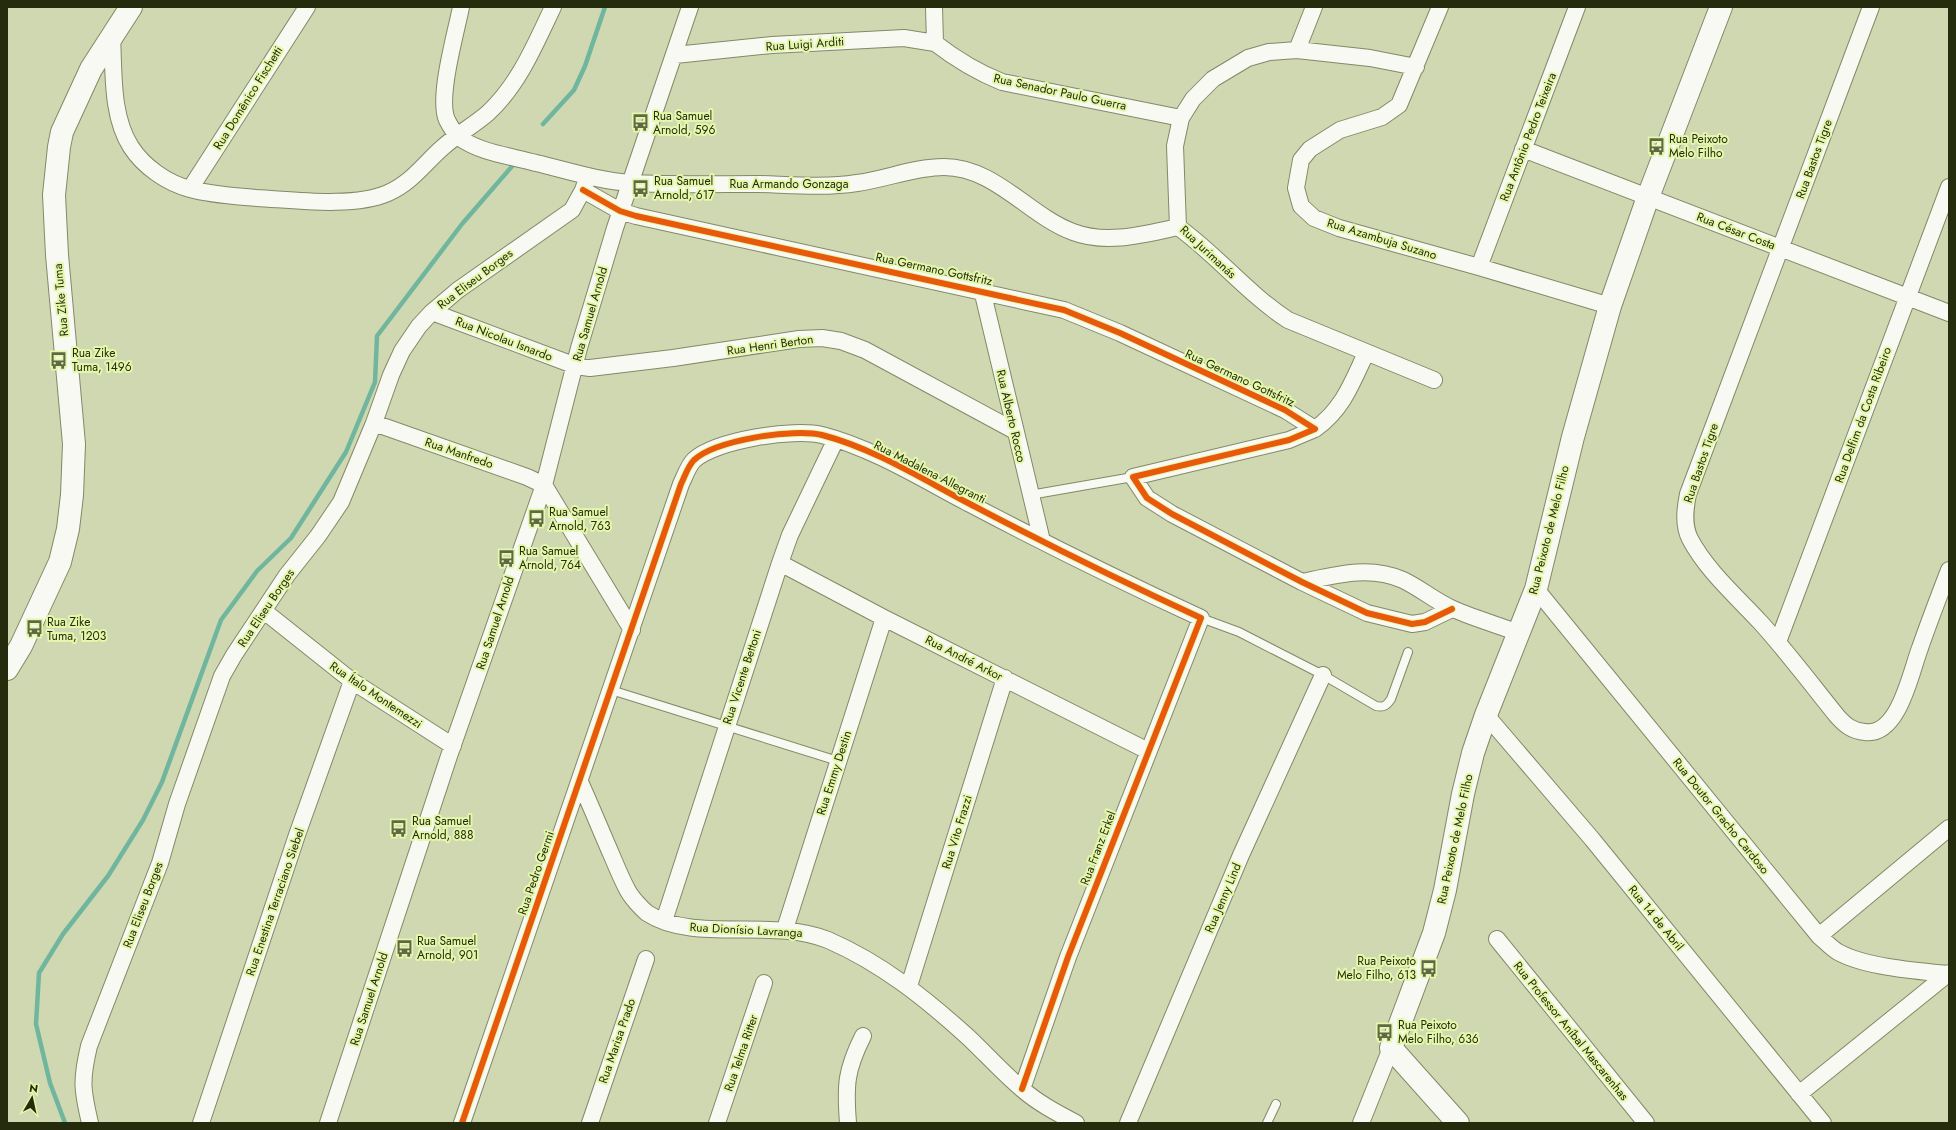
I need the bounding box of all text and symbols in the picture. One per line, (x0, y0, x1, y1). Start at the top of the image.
street label: Rua Luigi Arditi (765, 32, 845, 56)
street label: Rua Domênico Fischetti (209, 43, 287, 153)
street label: Rua Senador Paulo Guerra (992, 69, 1128, 115)
street label: Rua Antônio Pedro Teixeira (1495, 70, 1561, 204)
place label: Rua Samuel Arnold, 596 (653, 107, 715, 139)
bus stop icon: Rua Samuel Arnold, 596 (630, 113, 650, 133)
street label: Rua Bastos Tigre (1791, 117, 1837, 201)
place label: Rua Peixoto Melo Filho (1669, 130, 1728, 162)
bus stop icon: Rua Peixoto Melo Filho (1646, 136, 1666, 156)
place label: Rua Samuel Arnold, 617 (654, 172, 715, 204)
street label: Rua Armando Gonzaga (730, 175, 849, 193)
bus stop icon: Rua Samuel Arnold, 617 (631, 178, 651, 198)
street label: Rua César Costa (1694, 208, 1778, 254)
street label: Rua Azambuja Suzano (1325, 214, 1440, 264)
street label: Rua Jurimanás (1176, 221, 1240, 283)
street label: Rua Eliseu Borges (433, 244, 517, 314)
street label: Rua Germano Gottsfritz (874, 248, 995, 290)
street label: Rua Zike Tuma (49, 263, 73, 337)
street label: Rua Samuel Arnold (568, 265, 612, 363)
street label: Rua Nicolau Isnardo (453, 312, 556, 366)
street label: Rua Henri Berton (726, 330, 814, 360)
place label: Rua Zike Tuma, 1496 (72, 344, 132, 376)
street label: Rua Delfim da Costa Ribeiro (1830, 344, 1896, 486)
street label: Rua Germano Gottsfritz (1182, 345, 1298, 412)
bus stop icon: Rua Zike Tuma, 1496 (49, 350, 69, 370)
street label: Rua Alberto Rocco (992, 368, 1031, 465)
street label: Rua Bastos Tigre (1679, 421, 1723, 505)
street label: Rua Manfredo (422, 433, 496, 473)
street label: Rua Madalena Allegranti (871, 436, 989, 508)
street label: Rua Peixoto de Melo Filho (1524, 463, 1574, 596)
place label: Rua Samuel Arnold, 763 (549, 503, 611, 535)
bus stop icon: Rua Samuel Arnold, 763 (526, 509, 546, 529)
place label: Rua Samuel Arnold, 764 (519, 542, 581, 574)
bus stop icon: Rua Samuel Arnold, 764 (496, 548, 516, 568)
street label: Rua Eliseu Borges (233, 565, 299, 651)
street label: Rua Samuel Arnold (471, 574, 519, 672)
place label: Rua Zike Tuma, 1203 (47, 613, 107, 645)
bus stop icon: Rua Zike Tuma, 1203 (24, 619, 44, 639)
street label: Rua Vicente Bettoni (718, 627, 766, 727)
street label: Rua André Arkor (922, 631, 1007, 686)
street label: Rua Ítalo Montemezzi (326, 657, 426, 733)
street label: Rua Emmy Destin (812, 728, 856, 818)
street label: Rua Doutor Gracho Cardoso (1668, 754, 1774, 878)
street label: Rua Peixoto de Melo Filho (1432, 772, 1478, 906)
street label: Rua Vito Frazzi (937, 793, 977, 871)
street label: Rua Franz Erkel (1076, 808, 1120, 888)
place label: Rua Samuel Arnold, 888 (412, 812, 473, 844)
bus stop icon: Rua Samuel Arnold, 888 (389, 818, 409, 838)
street label: Rua Enestina Terraciano Siebel (241, 826, 309, 978)
street label: Rua Pedro Germi (513, 829, 559, 917)
street label: Rua Eliseu Borges (118, 859, 168, 951)
street label: Rua Jenny Lind (1200, 860, 1246, 936)
street label: Rua 14 de Abril (1624, 881, 1688, 955)
street label: Rua Dionísio Lavranga (689, 918, 803, 942)
place label: Rua Samuel Arnold, 901 (417, 932, 478, 964)
bus stop icon: Rua Samuel Arnold, 901 (394, 938, 414, 958)
street label: Rua Samuel Arnold (345, 950, 393, 1048)
place label: Rua Peixoto Melo Filho, 613 (1337, 952, 1416, 984)
bus stop icon: Rua Peixoto Melo Filho, 613 (1419, 958, 1439, 978)
street label: Rua Professor Aníbal Mascarenhas (1509, 958, 1633, 1104)
street label: Rua Marisa Prado (594, 996, 640, 1086)
street label: Rua Telma Ritter (719, 1011, 763, 1094)
place label: Rua Peixoto Melo Filho, 636 (1398, 1016, 1479, 1048)
bus stop icon: Rua Peixoto Melo Filho, 636 (1375, 1022, 1395, 1042)
north arrow (12, 1078, 52, 1118)
text: N (28, 1080, 39, 1097)

